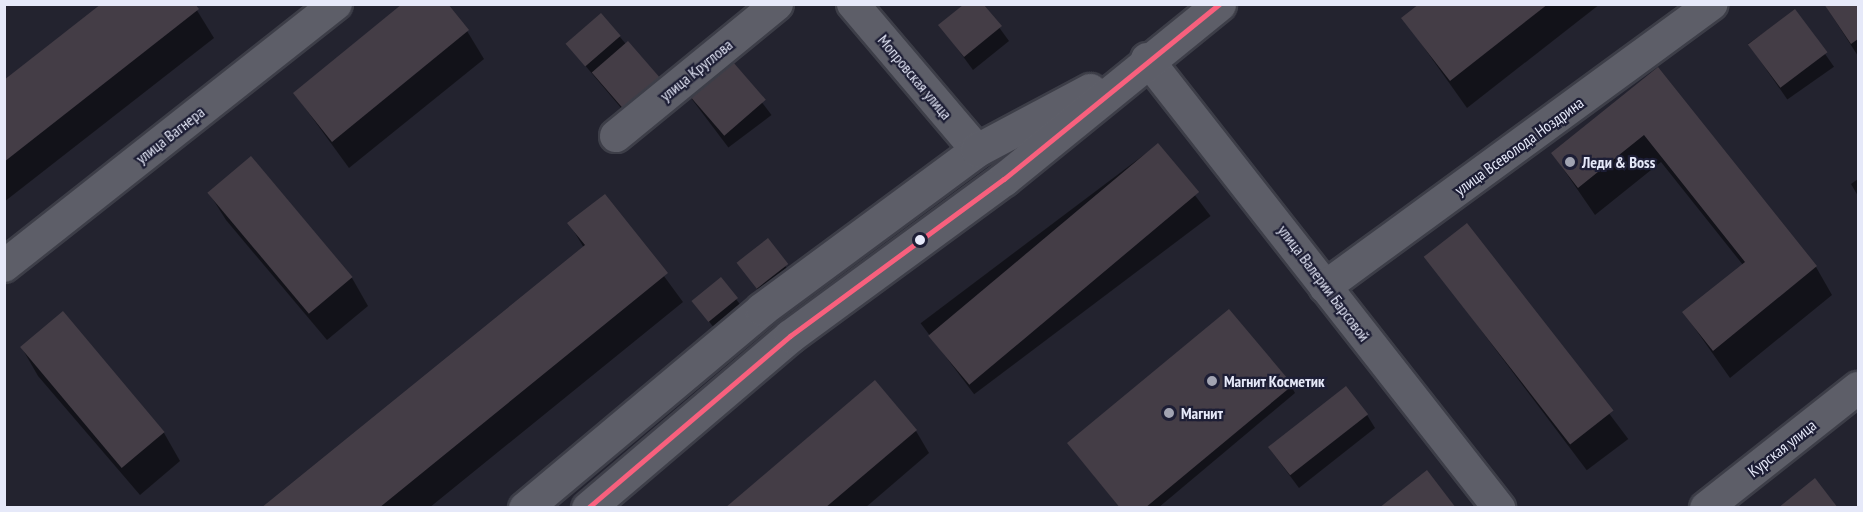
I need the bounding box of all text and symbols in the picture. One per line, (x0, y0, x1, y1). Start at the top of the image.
street label: Мопровская улица (874, 31, 956, 123)
street label: улица Круглова (656, 35, 736, 105)
street label: улица Всеволода Ноздрина (1451, 93, 1587, 199)
street label: улица Вагнера (132, 102, 208, 168)
place label: Леди & Boss (1582, 152, 1655, 172)
marker: Леди & Boss (1563, 155, 1577, 169)
street label: улица Валерии Барсовой (1274, 221, 1374, 345)
unlabelled marker (914, 234, 926, 246)
place label: Магнит Косметик (1224, 371, 1325, 391)
marker: Магнит Косметик (1205, 374, 1219, 388)
place label: Магнит (1181, 403, 1223, 423)
marker: Магнит (1162, 406, 1176, 420)
street label: Курская улица (1744, 415, 1820, 481)

